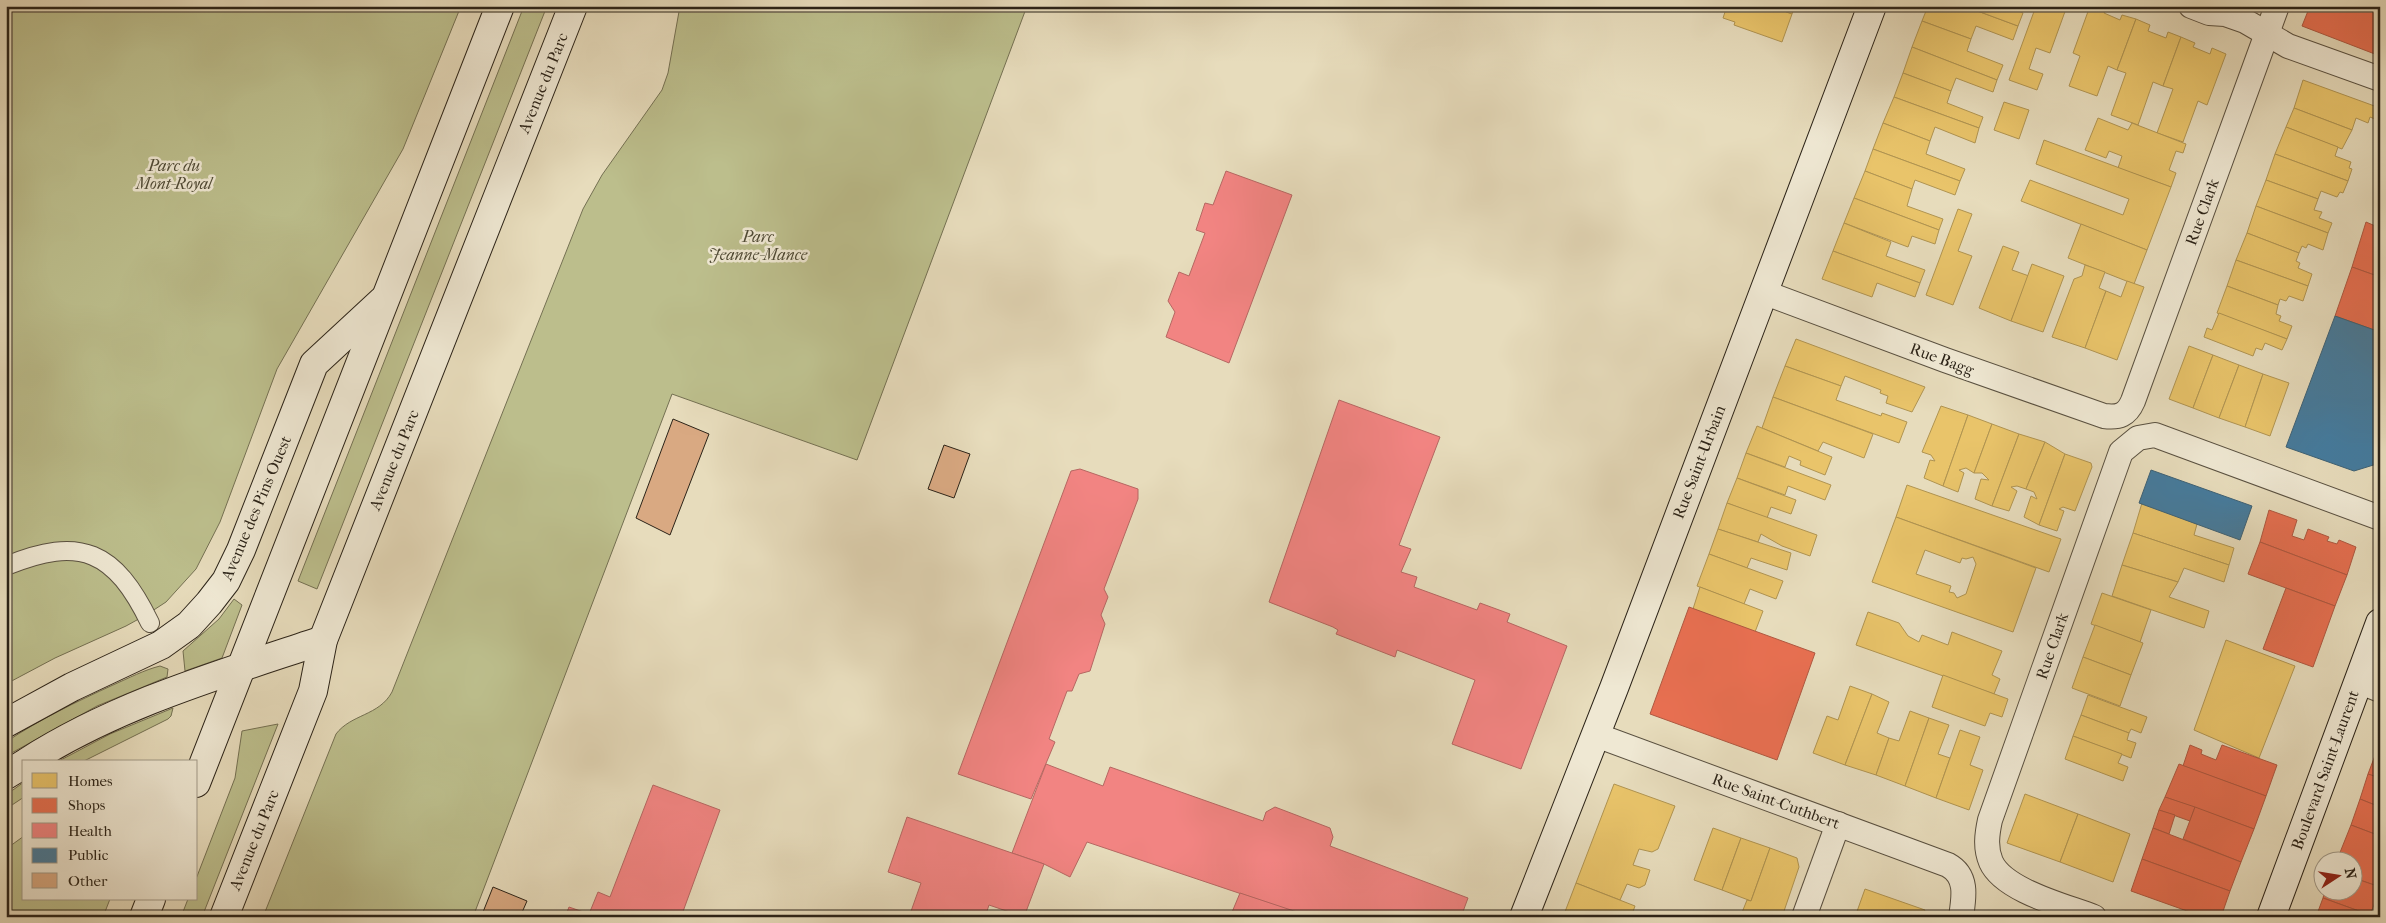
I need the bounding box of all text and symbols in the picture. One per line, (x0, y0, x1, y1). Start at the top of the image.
street label: Avenue du Parc (514, 30, 572, 137)
park label: Parc du Mont-Royal (135, 156, 214, 193)
street label: Rue Clark (2181, 176, 2223, 248)
park label: Parc Jeanne-Mance (709, 227, 808, 264)
street label: Rue Bagg (1907, 339, 1977, 379)
street label: Rue Saint-Urbain (1669, 402, 1730, 521)
street label: Avenue du Parc (365, 407, 423, 514)
street label: Avenue des Pins Ouest (217, 433, 295, 584)
street label: Rue Clark (2032, 609, 2072, 682)
street label: Boulevard Saint-Laurent (2287, 687, 2363, 852)
legend (22, 760, 198, 900)
street label: Rue Saint-Cuthbert (1710, 769, 1843, 833)
text: Homes (68, 772, 113, 790)
street label: Avenue du Parc (225, 787, 283, 894)
text: Shops (68, 796, 106, 814)
text: Health (68, 822, 112, 840)
text: Public (68, 846, 109, 864)
north arrow (2314, 850, 2364, 900)
text: N (2341, 866, 2360, 881)
text: Other (68, 872, 108, 890)

